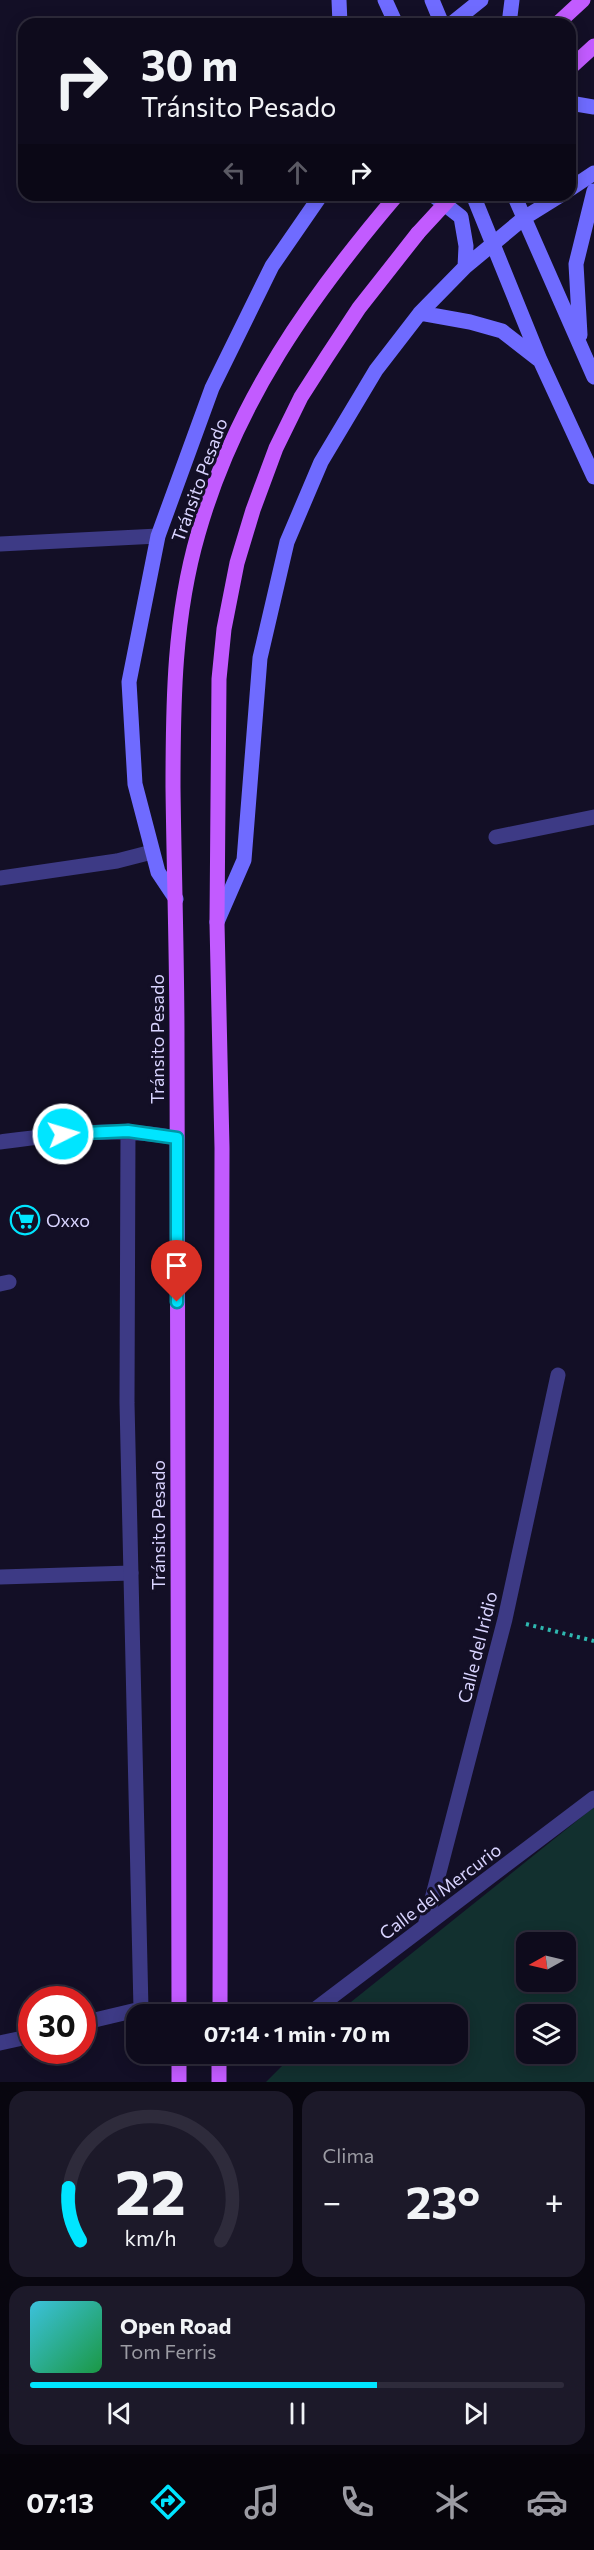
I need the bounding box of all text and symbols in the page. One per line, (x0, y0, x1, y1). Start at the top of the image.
text: 30 m (141, 38, 238, 90)
icon: right (42, 42, 120, 120)
text: Tránsito Pesado (141, 90, 336, 123)
icon: left (218, 156, 251, 189)
icon: ahead (281, 156, 314, 189)
icon: right (344, 156, 377, 189)
street label: Tránsito Pesado (166, 415, 232, 545)
street label: Tránsito Pesado (146, 974, 168, 1104)
position arrow (31, 1102, 95, 1166)
supermarket icon: Oxxo (9, 1204, 41, 1236)
place label: Oxxo (46, 1209, 90, 1231)
pin (151, 1240, 202, 1302)
icon: arrive (160, 1249, 193, 1282)
street label: Tránsito Pesado (147, 1460, 169, 1590)
street label: Calle del Iridio (452, 1589, 502, 1705)
street label: Calle del Mercurio (375, 1838, 505, 1944)
north arrow (516, 1932, 576, 1992)
map controls (516, 1932, 576, 2064)
speed limit sign: 30 (18, 1986, 96, 2064)
button: layers (516, 2004, 576, 2064)
text: 07:14 · 1 min · 70 m (204, 2020, 390, 2047)
text: Clima (323, 2143, 374, 2167)
text: 22 (115, 2152, 186, 2228)
text: 23° (406, 2173, 480, 2228)
text: − (323, 2180, 341, 2221)
text: + (545, 2180, 564, 2221)
text: km/h (125, 2224, 177, 2250)
text: Open Road (120, 2312, 231, 2339)
text: Tom Ferris (120, 2339, 216, 2363)
icon: previous (103, 2397, 136, 2430)
icon: pause (281, 2397, 314, 2430)
icon: next (459, 2397, 492, 2430)
icon: directions (147, 2481, 189, 2523)
icon: music (241, 2481, 283, 2523)
icon: phone (336, 2481, 378, 2523)
icon: climate (431, 2481, 473, 2523)
icon: car (526, 2481, 568, 2523)
text: 07:13 (26, 2486, 94, 2519)

